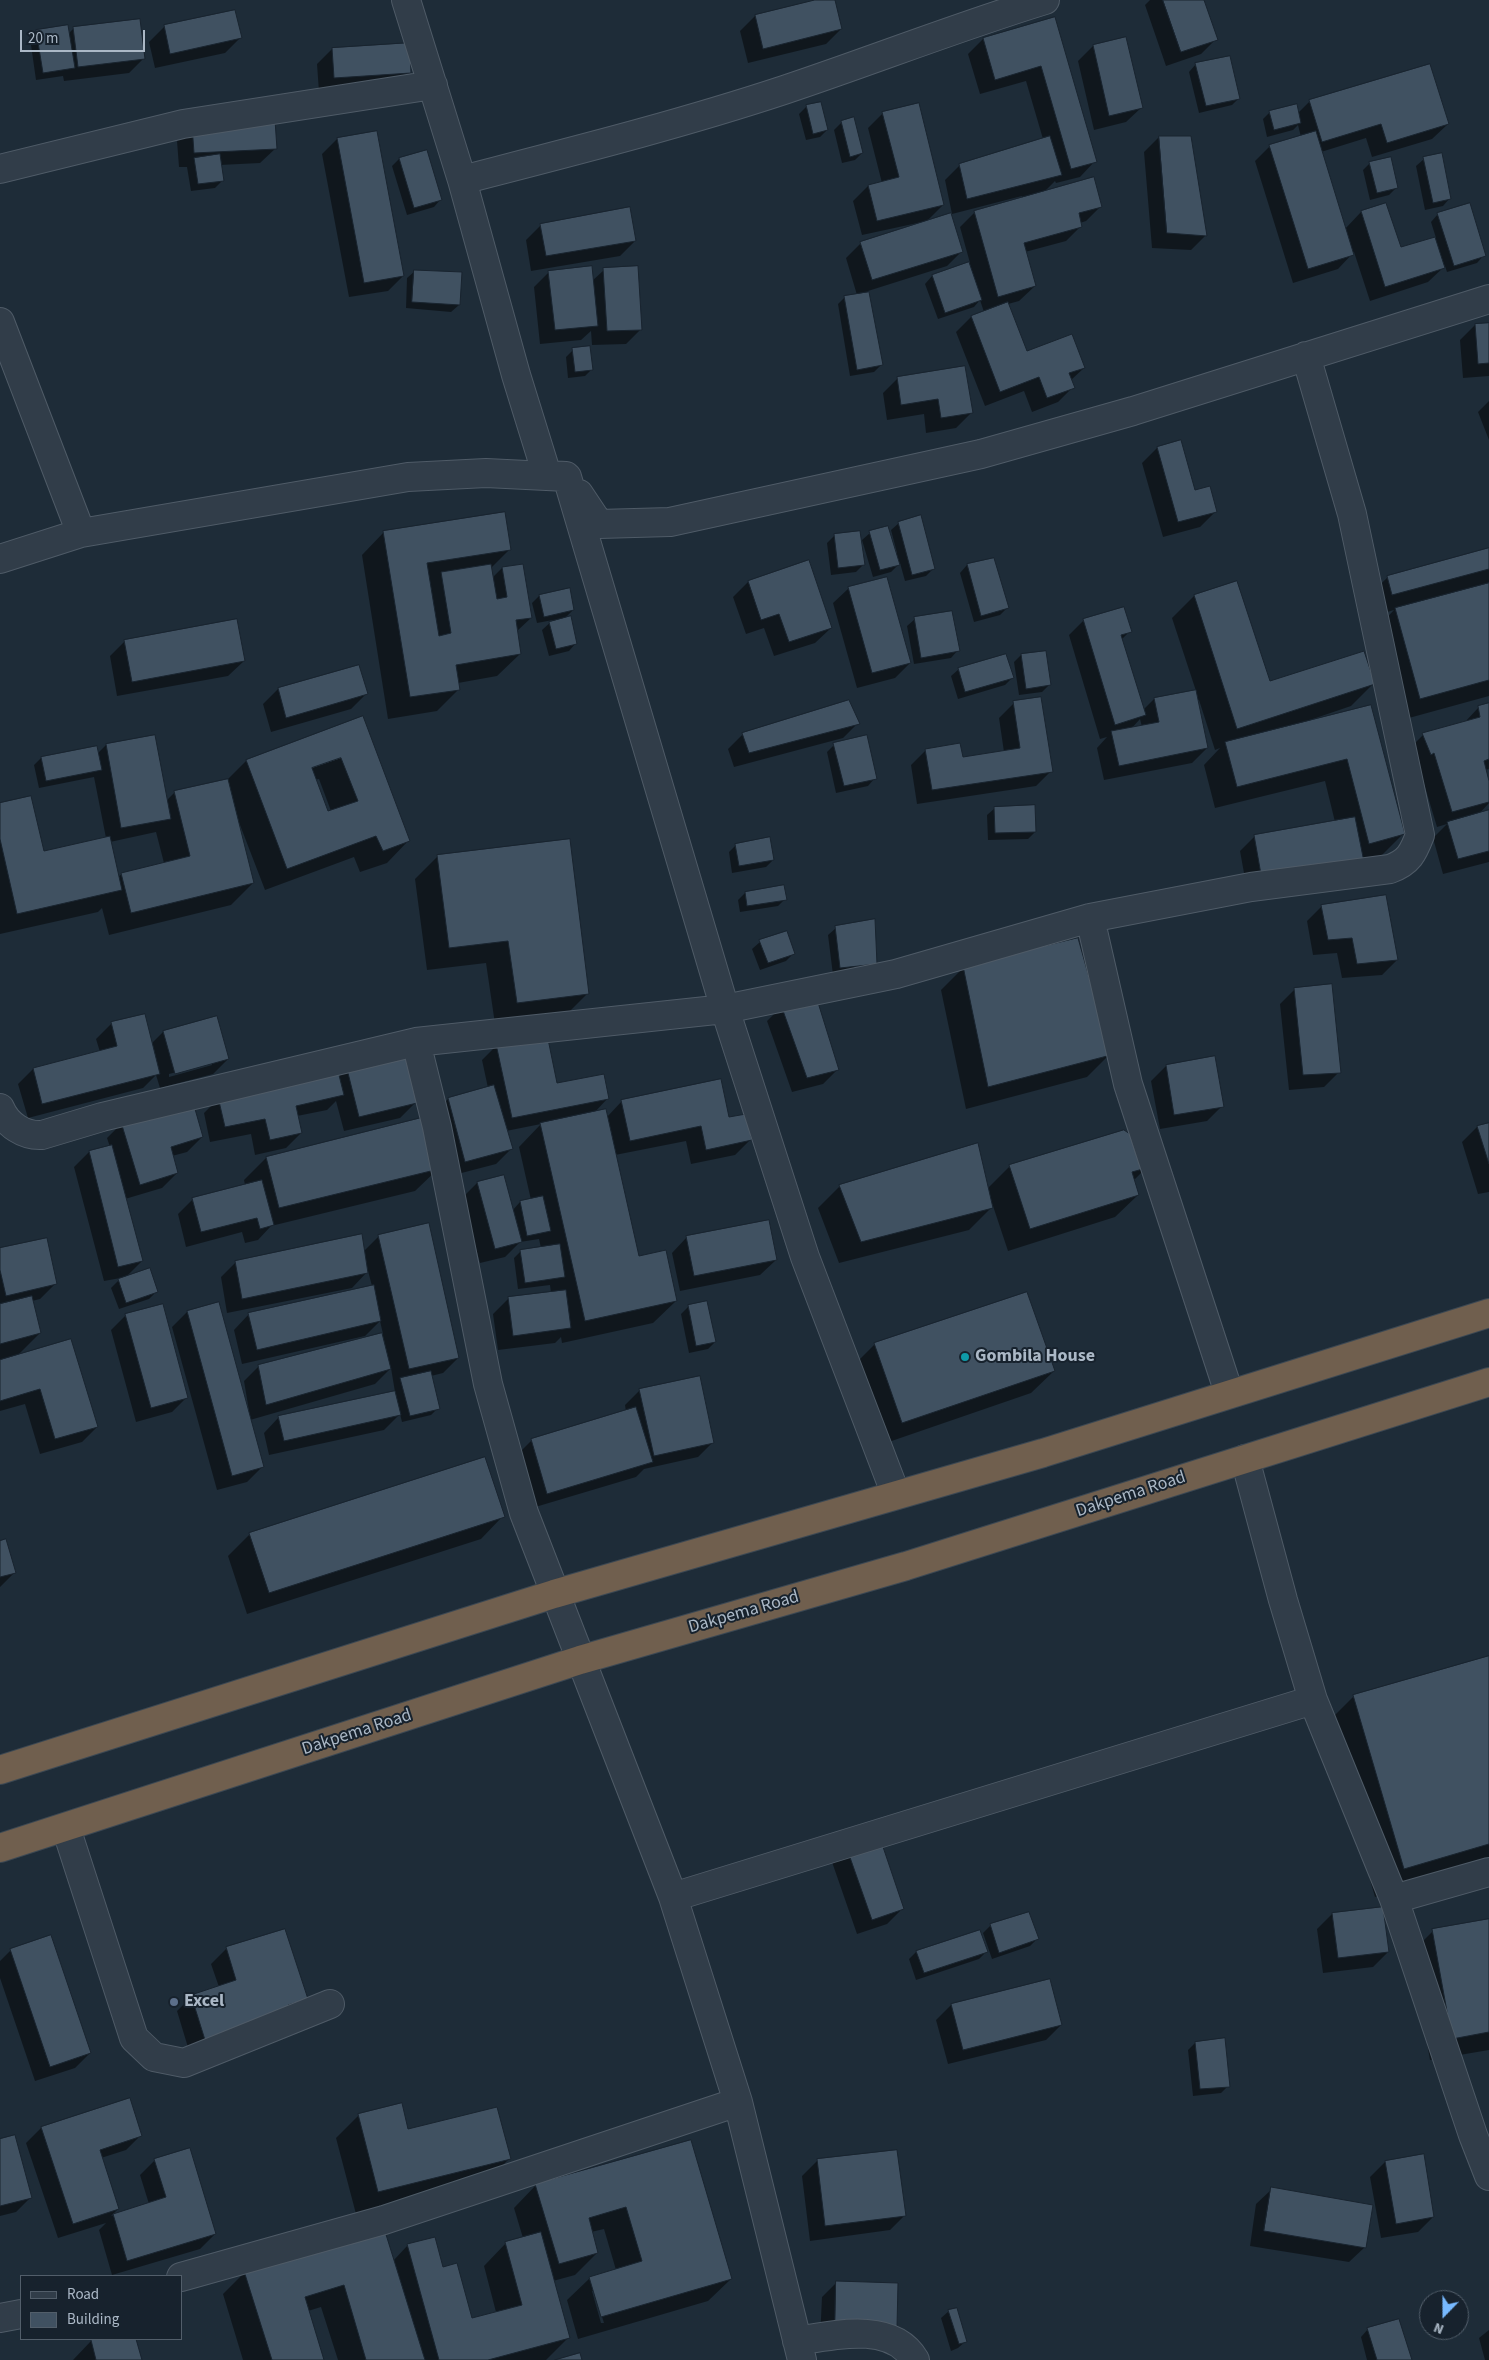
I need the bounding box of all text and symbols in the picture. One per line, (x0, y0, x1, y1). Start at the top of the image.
scale bar (22, 20, 148, 52)
text: 20 m (28, 28, 58, 49)
place label: Gombila House (975, 1346, 1095, 1368)
marker: Gombila House (959, 1351, 971, 1363)
street label: Dakpema Road (1073, 1467, 1189, 1523)
street label: Dakpema Road (686, 1587, 802, 1639)
street label: Dakpema Road (299, 1705, 415, 1761)
place label: Excel (184, 1991, 224, 2013)
marker: Excel (168, 1996, 180, 2008)
legend (20, 2275, 182, 2340)
text: Road (67, 2284, 99, 2305)
north arrow (1419, 2290, 1469, 2340)
text: Building (67, 2309, 119, 2330)
text: N (1431, 2317, 1447, 2339)

